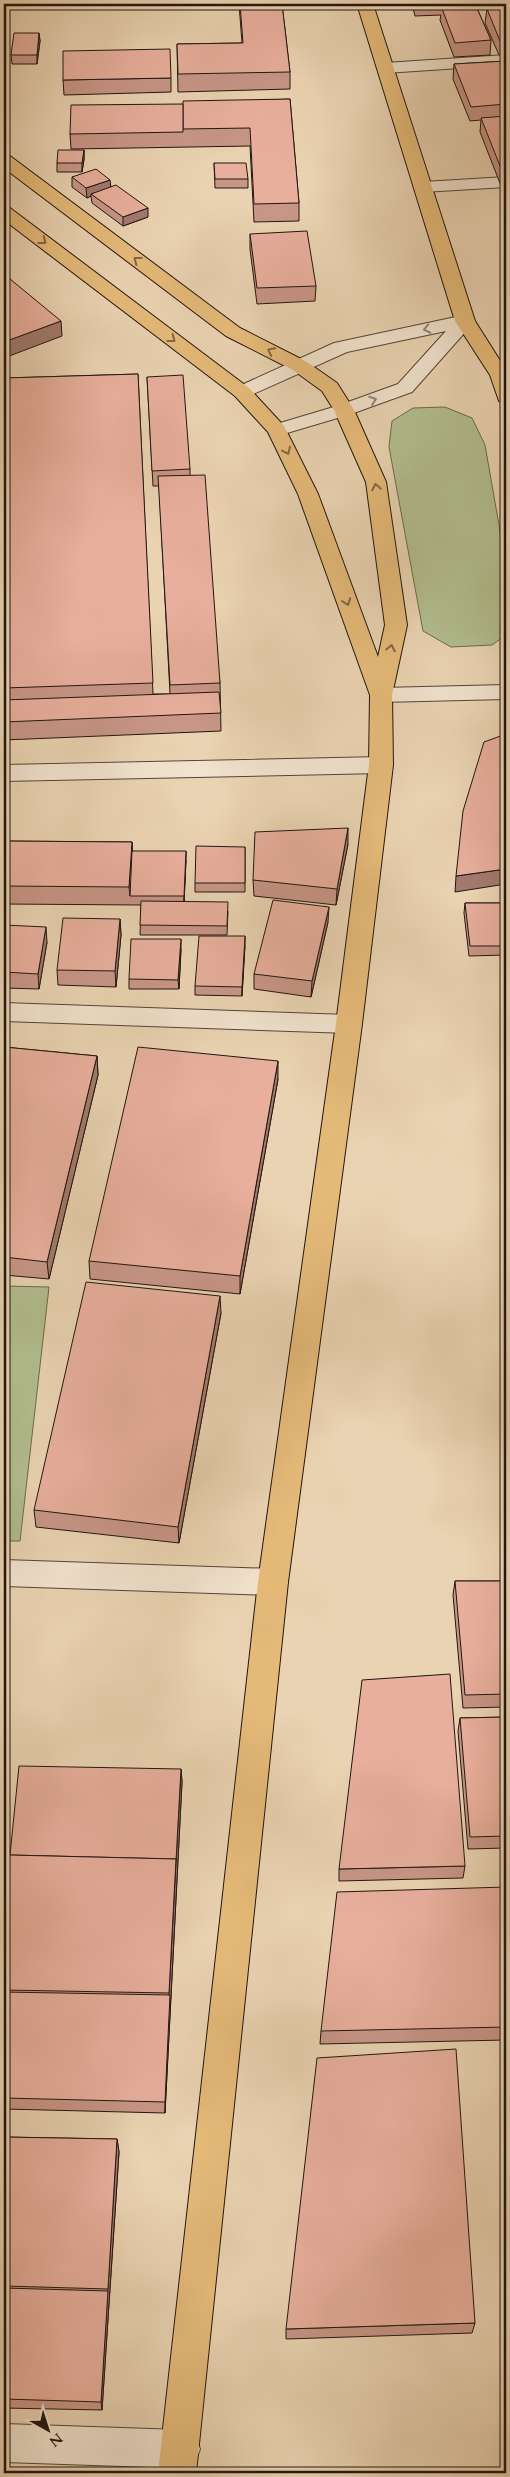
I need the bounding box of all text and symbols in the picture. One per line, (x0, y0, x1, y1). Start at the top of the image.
one-way arrow (37, 235, 47, 244)
one-way arrow (133, 257, 143, 266)
one-way arrow (422, 323, 431, 334)
one-way arrow (166, 333, 176, 342)
one-way arrow (267, 347, 276, 357)
one-way arrow (369, 395, 377, 405)
one-way arrow (281, 446, 291, 455)
one-way arrow (371, 483, 381, 492)
one-way arrow (341, 597, 351, 605)
one-way arrow (385, 643, 396, 652)
north arrow (22, 2404, 72, 2454)
text: N (45, 2429, 67, 2451)

